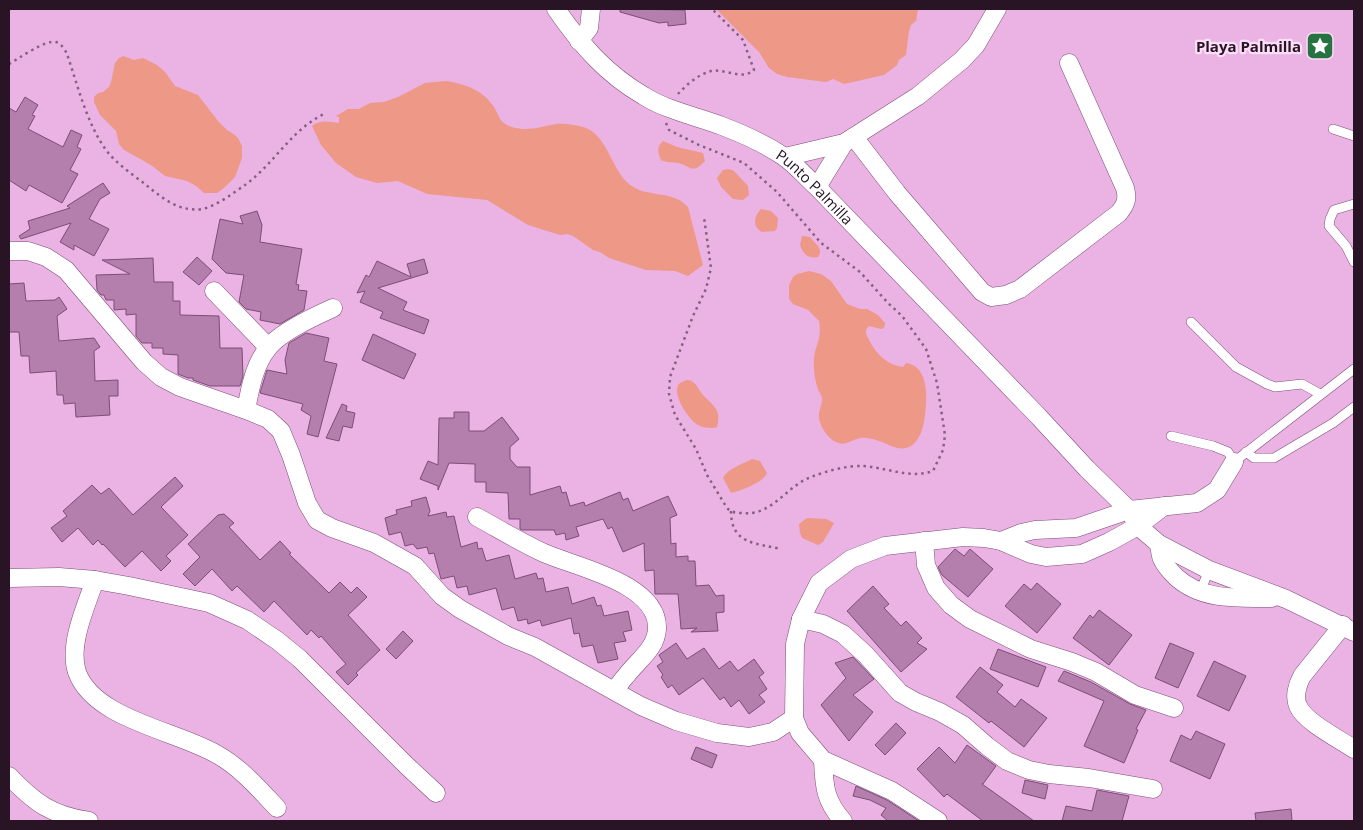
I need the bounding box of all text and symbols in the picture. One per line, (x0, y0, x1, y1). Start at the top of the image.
place icon: Playa Palmilla (1305, 31, 1335, 61)
place label: Playa Palmilla (1196, 36, 1301, 56)
street label: Punto Palmilla (773, 144, 858, 229)

